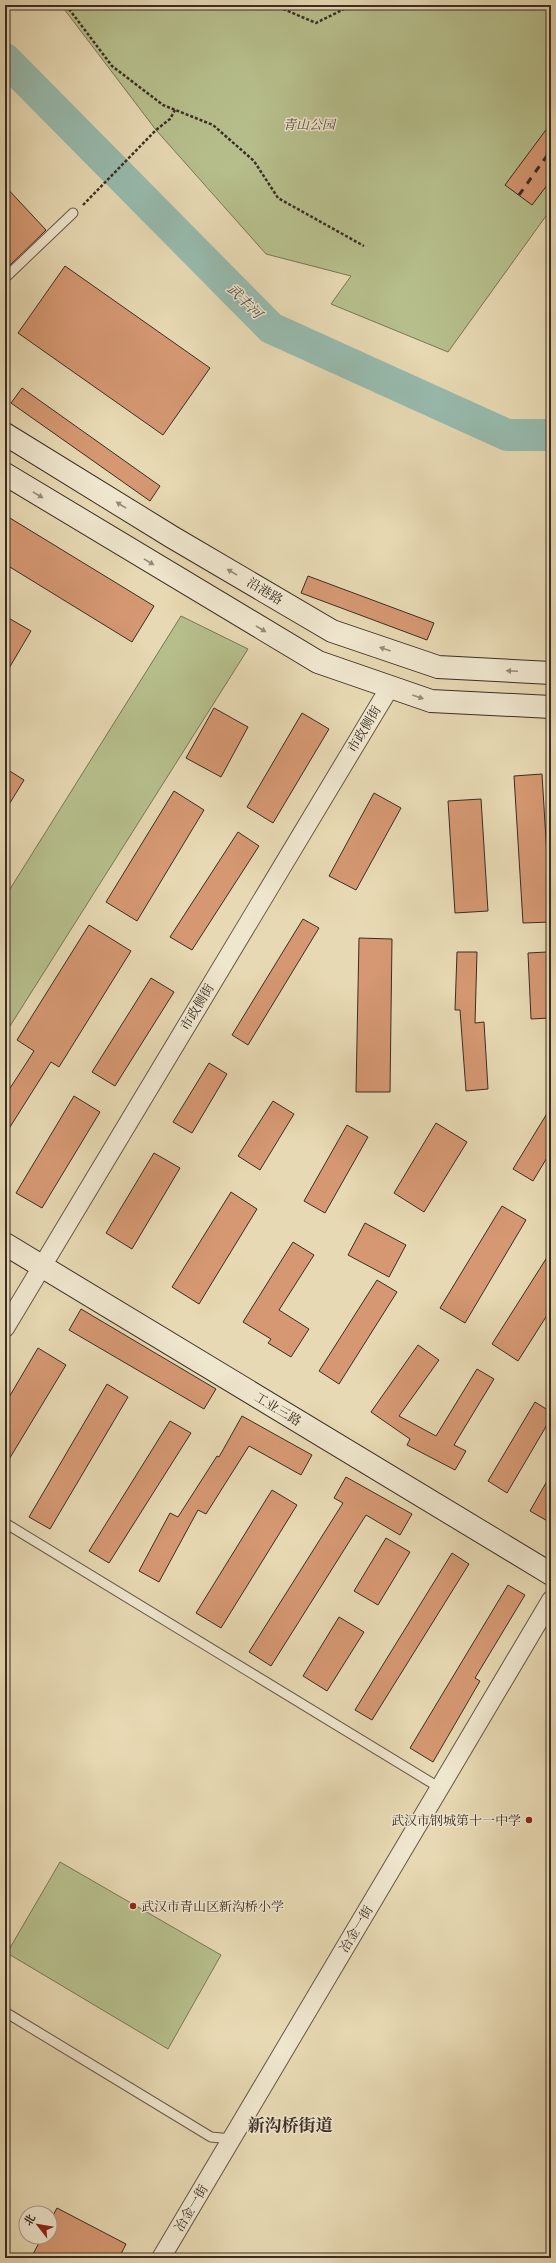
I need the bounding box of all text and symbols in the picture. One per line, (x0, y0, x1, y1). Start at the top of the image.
park label: 青山公园 (283, 115, 337, 134)
water label: 武丰河 (223, 279, 269, 325)
one-way arrow (32, 491, 44, 498)
one-way arrow (115, 502, 127, 509)
one-way arrow (143, 559, 155, 566)
one-way arrow (226, 569, 238, 576)
street label: 沿港路 (243, 573, 287, 609)
one-way arrow (255, 625, 267, 632)
one-way arrow (379, 646, 391, 652)
one-way arrow (505, 668, 518, 674)
one-way arrow (413, 694, 425, 700)
street label: 市政侧街 (342, 702, 386, 756)
street label: 市政侧街 (175, 980, 219, 1034)
street label: 工业三路 (251, 1387, 305, 1431)
place label: 武汉市钢城第十一中学 (391, 1811, 521, 1830)
marker: 武汉市钢城第十一中学 (524, 1815, 534, 1825)
place label: 武汉市青山区新沟桥小学 (141, 1897, 284, 1916)
marker: 武汉市青山区新沟桥小学 (128, 1901, 138, 1911)
street label: 冶金一街 (334, 1902, 378, 1956)
district label: 新沟桥街道 (248, 2112, 333, 2137)
street label: 冶金一街 (169, 2181, 213, 2235)
north arrow (18, 2205, 58, 2245)
text: 北 (20, 2211, 39, 2229)

